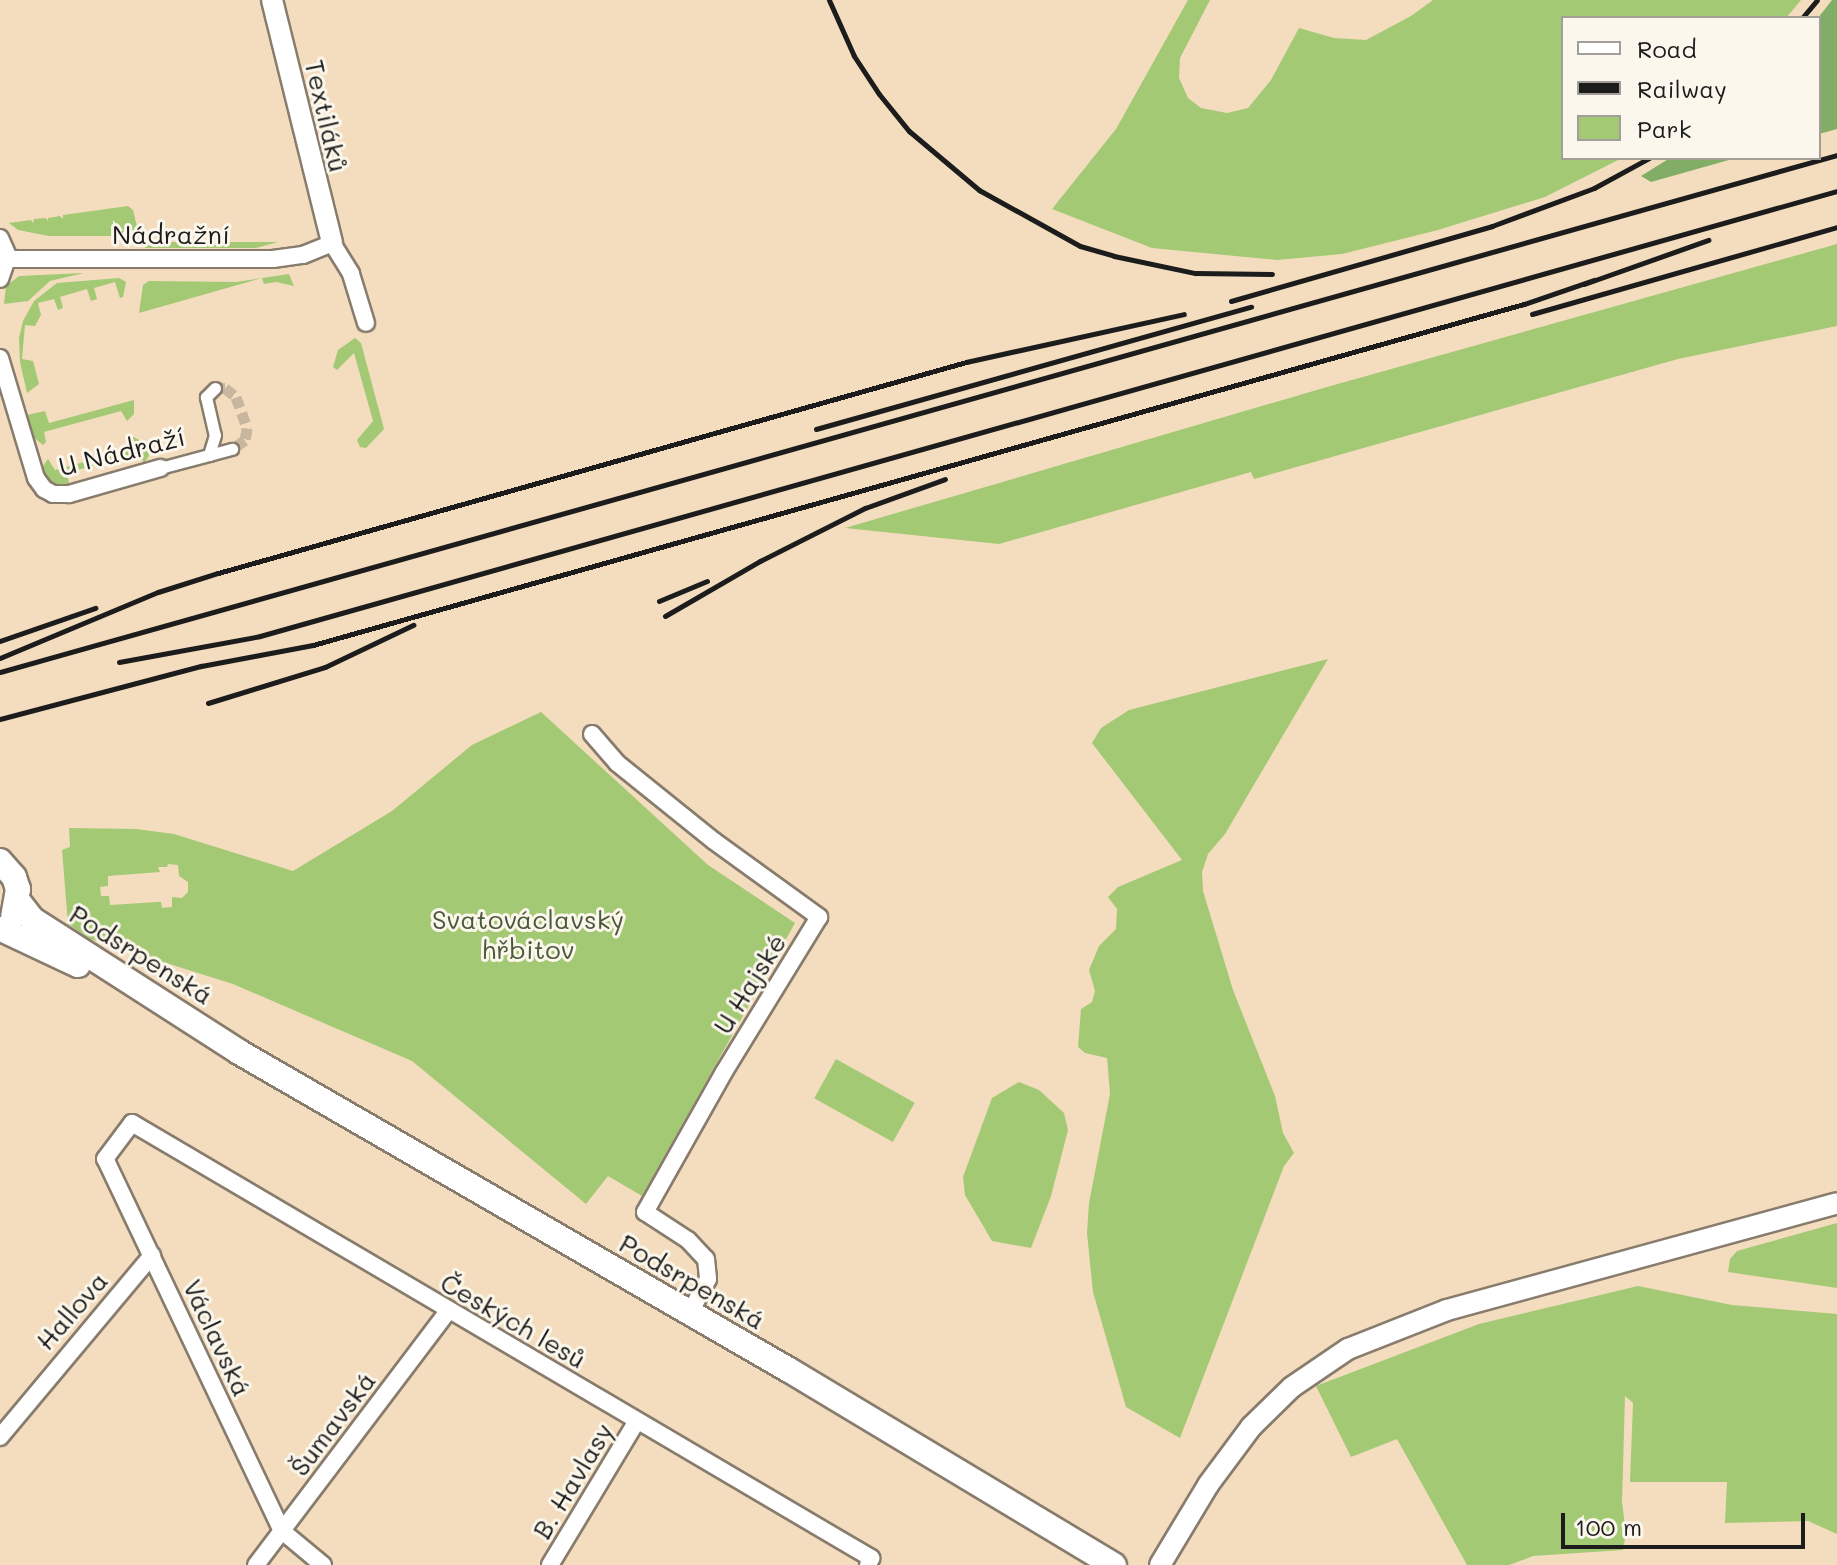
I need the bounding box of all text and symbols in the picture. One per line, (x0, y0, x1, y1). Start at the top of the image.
legend (1561, 16, 1821, 160)
text: Road (1637, 33, 1697, 64)
street label: Textiláků (298, 57, 354, 175)
text: Railway (1637, 73, 1727, 104)
text: Park (1637, 113, 1691, 144)
street label: Nádražní (112, 219, 230, 251)
street label: U Nádraží (55, 421, 189, 483)
street label: Podsrpenská (64, 899, 218, 1011)
park label: Svatováclavský hřbitov (432, 904, 624, 966)
street label: U Hajské (707, 928, 793, 1040)
street label: Podsrpenská (614, 1228, 770, 1336)
street label: Hallova (30, 1266, 114, 1356)
street label: Českých lesů (435, 1267, 591, 1375)
street label: Václavská (176, 1275, 258, 1401)
street label: Šumavská (284, 1366, 382, 1482)
street label: B. Havlasy (526, 1417, 620, 1545)
scale bar (1565, 1497, 1809, 1547)
text: 100 m (1575, 1511, 1642, 1542)

